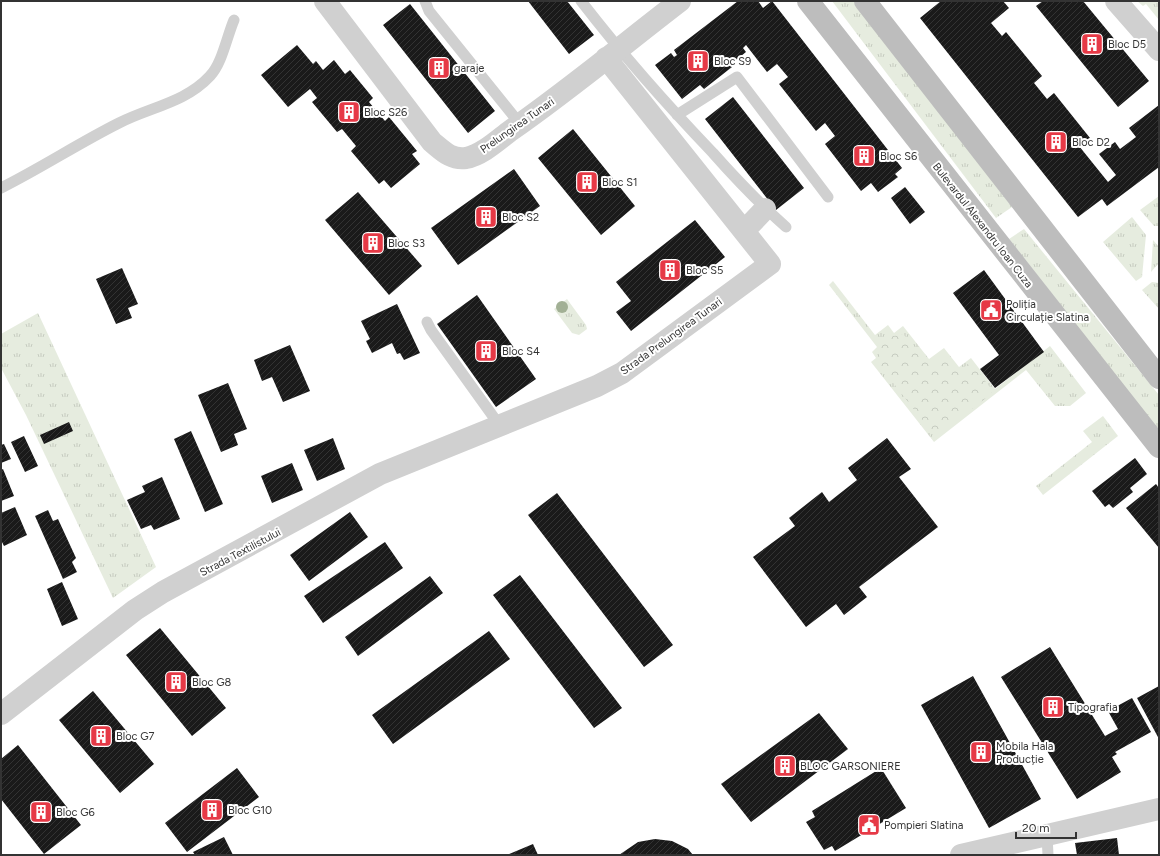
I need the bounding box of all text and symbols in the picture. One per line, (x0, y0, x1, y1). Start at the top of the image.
building icon: Bloc D5 (1079, 31, 1105, 57)
place label: Bloc D5 (1108, 38, 1146, 51)
building icon: Bloc S9 (685, 48, 711, 74)
building icon: garaje (426, 55, 452, 81)
place label: Bloc S9 (714, 55, 751, 68)
place label: garaje (454, 62, 484, 75)
street label: Prelungirea Tunari (478, 95, 557, 156)
building icon: Bloc S26 (336, 99, 362, 125)
place label: Bloc S26 (364, 106, 407, 119)
building icon: Bloc D2 (1043, 129, 1069, 155)
place label: Bloc D2 (1072, 136, 1110, 149)
building icon: Bloc S6 (851, 143, 877, 169)
place label: Bloc S6 (880, 150, 917, 163)
street label: Bulevardul Alexandru Ioan Cuza (930, 160, 1035, 290)
building icon: Bloc S1 (574, 169, 600, 195)
place label: Bloc S1 (602, 176, 638, 189)
building icon: Bloc S2 (473, 204, 499, 230)
place label: Bloc S2 (502, 211, 539, 224)
building icon: Bloc S3 (360, 230, 386, 256)
place label: Bloc S3 (388, 237, 425, 250)
building icon: Bloc S5 (657, 257, 683, 283)
place label: Bloc S5 (686, 264, 723, 277)
street label: Strada Prelungirea Tunari (618, 295, 725, 378)
public building icon: Poliția Circulație Slatina (978, 297, 1004, 323)
place label: Poliția Circulație Slatina (1006, 298, 1089, 324)
building icon: Bloc S4 (473, 338, 499, 364)
place label: Bloc S4 (502, 345, 540, 358)
street label: Strada Textilistului (198, 526, 283, 579)
building icon: Bloc G8 (163, 669, 189, 695)
place label: Bloc G8 (192, 676, 232, 689)
building icon: Tipografia (1040, 694, 1066, 720)
place label: Tipografia (1068, 701, 1118, 714)
building icon: Bloc G7 (88, 723, 114, 749)
place label: Bloc G7 (116, 730, 155, 743)
building icon: Mobila Hala Producție (968, 739, 994, 765)
place label: Mobila Hala Producție (996, 740, 1053, 766)
building icon: BLOC GARSONIERE (772, 753, 798, 779)
place label: BLOC GARSONIERE (800, 760, 901, 773)
building icon: Bloc G10 (199, 797, 225, 823)
building icon: Bloc G6 (28, 799, 54, 825)
place label: Bloc G10 (228, 804, 272, 817)
place label: Bloc G6 (56, 806, 95, 819)
public building icon: Pompieri Slatina (856, 812, 882, 838)
scale bar (1016, 814, 1076, 840)
place label: Pompieri Slatina (884, 819, 963, 832)
text: 20 m (1022, 821, 1050, 835)

